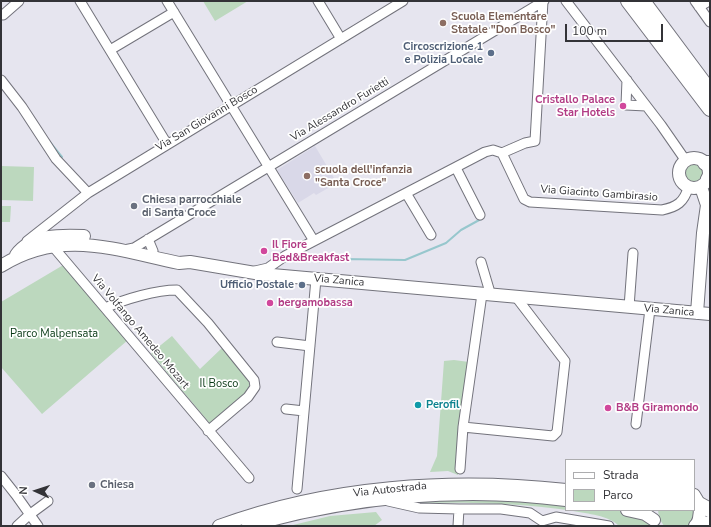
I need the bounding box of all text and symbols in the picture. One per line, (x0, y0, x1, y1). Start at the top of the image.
place label: Scuola Elementare Statale "Don Bosco" (451, 10, 555, 36)
scale bar (567, 16, 665, 42)
marker: Scuola Elementare Statale "Don Bosco" (438, 18, 448, 28)
text: 100 m (572, 23, 607, 39)
place label: Circoscrizione 1 e Polizia Locale (403, 40, 483, 66)
marker: Circoscrizione 1 e Polizia Locale (486, 48, 496, 58)
street label: Via Alessandro Furietti (288, 75, 392, 145)
street label: Via San Giovanni Bosco (154, 83, 260, 155)
place label: Cristallo Palace Star Hotels (535, 93, 615, 119)
marker: Cristallo Palace Star Hotels (618, 101, 628, 111)
place label: scuola dell'infanzia "Santa Croce" (315, 163, 412, 189)
marker: scuola dell'infanzia "Santa Croce" (302, 171, 312, 181)
street label: Via Giacinto Gambirasio (540, 183, 658, 205)
place label: Chiesa parrocchiale di Santa Croce (142, 193, 241, 219)
marker: Chiesa parrocchiale di Santa Croce (129, 201, 139, 211)
place label: Il Fiore Bed&Breakfast (272, 238, 349, 264)
marker: Il Fiore Bed&Breakfast (259, 246, 269, 256)
street label: Via Volfango Amedeo Mozart (88, 272, 192, 392)
street label: Via Zanica (313, 272, 365, 290)
place label: Ufficio Postale (220, 278, 294, 292)
marker: Ufficio Postale (297, 280, 307, 290)
place label: bergamobassa (278, 296, 353, 310)
marker: bergamobassa (265, 298, 275, 308)
street label: Via Zanica (643, 302, 695, 320)
park label: Parco Malpensata (10, 327, 98, 341)
park label: Il Bosco (200, 377, 238, 391)
place label: Perofil (426, 398, 460, 412)
marker: Perofil (413, 400, 423, 410)
place label: B&B Giramondo (616, 401, 699, 415)
marker: B&B Giramondo (603, 403, 613, 413)
legend (565, 459, 695, 511)
text: Strada (603, 467, 639, 483)
north arrow (16, 471, 56, 511)
place label: Chiesa (100, 478, 134, 492)
marker: Chiesa (87, 480, 97, 490)
street label: Via Autostrada (353, 480, 427, 500)
text: N (16, 486, 31, 495)
text: Parco (603, 487, 633, 503)

